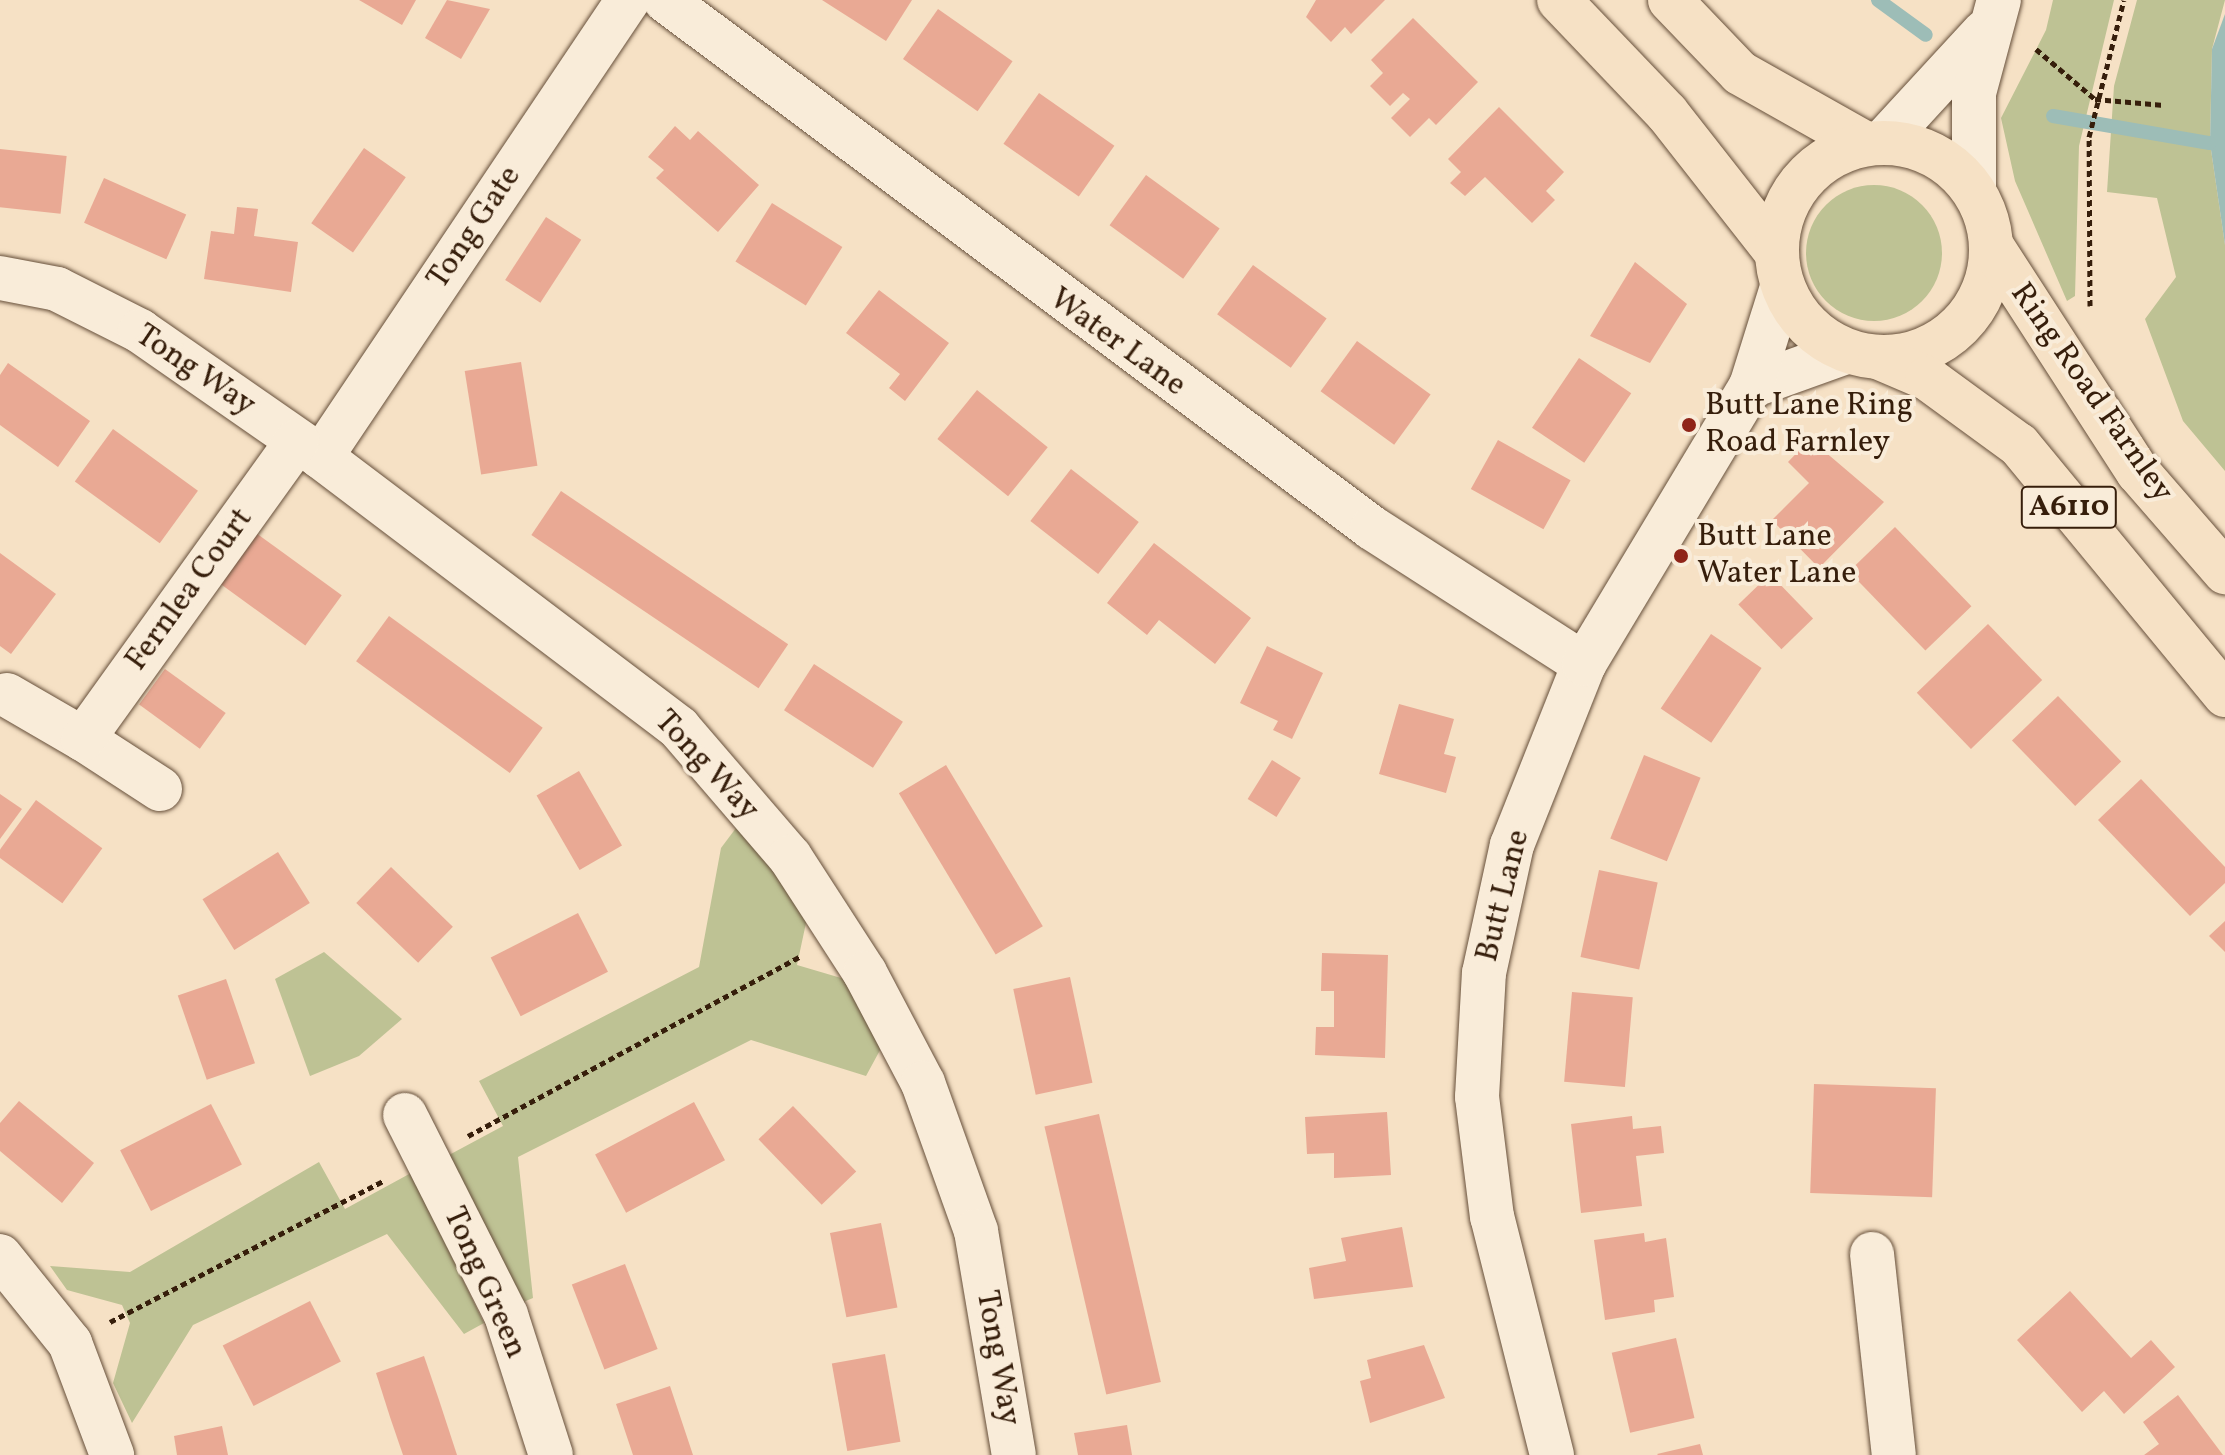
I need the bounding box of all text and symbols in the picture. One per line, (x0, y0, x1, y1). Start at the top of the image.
street label: Tong Gate (420, 159, 530, 297)
street label: Ring Road Farnley (2001, 276, 2181, 510)
street label: Water Lane (1041, 281, 1193, 405)
street label: Tong Way (127, 317, 263, 425)
place label: Butt Lane Ring Road Farnley (1705, 388, 1913, 463)
marker: Butt Lane Ring Road Farnley (1680, 416, 1698, 434)
road number: A6110 (2019, 481, 2119, 533)
street label: Fernlea Court (118, 501, 262, 679)
place label: Butt Lane Water Lane (1697, 519, 1856, 594)
marker: Butt Lane Water Lane (1672, 547, 1690, 565)
street label: Tong Way (645, 703, 767, 829)
street label: Butt Lane (1469, 826, 1539, 966)
street label: Tong Green (434, 1201, 534, 1365)
street label: Tong Way (966, 1287, 1028, 1429)

